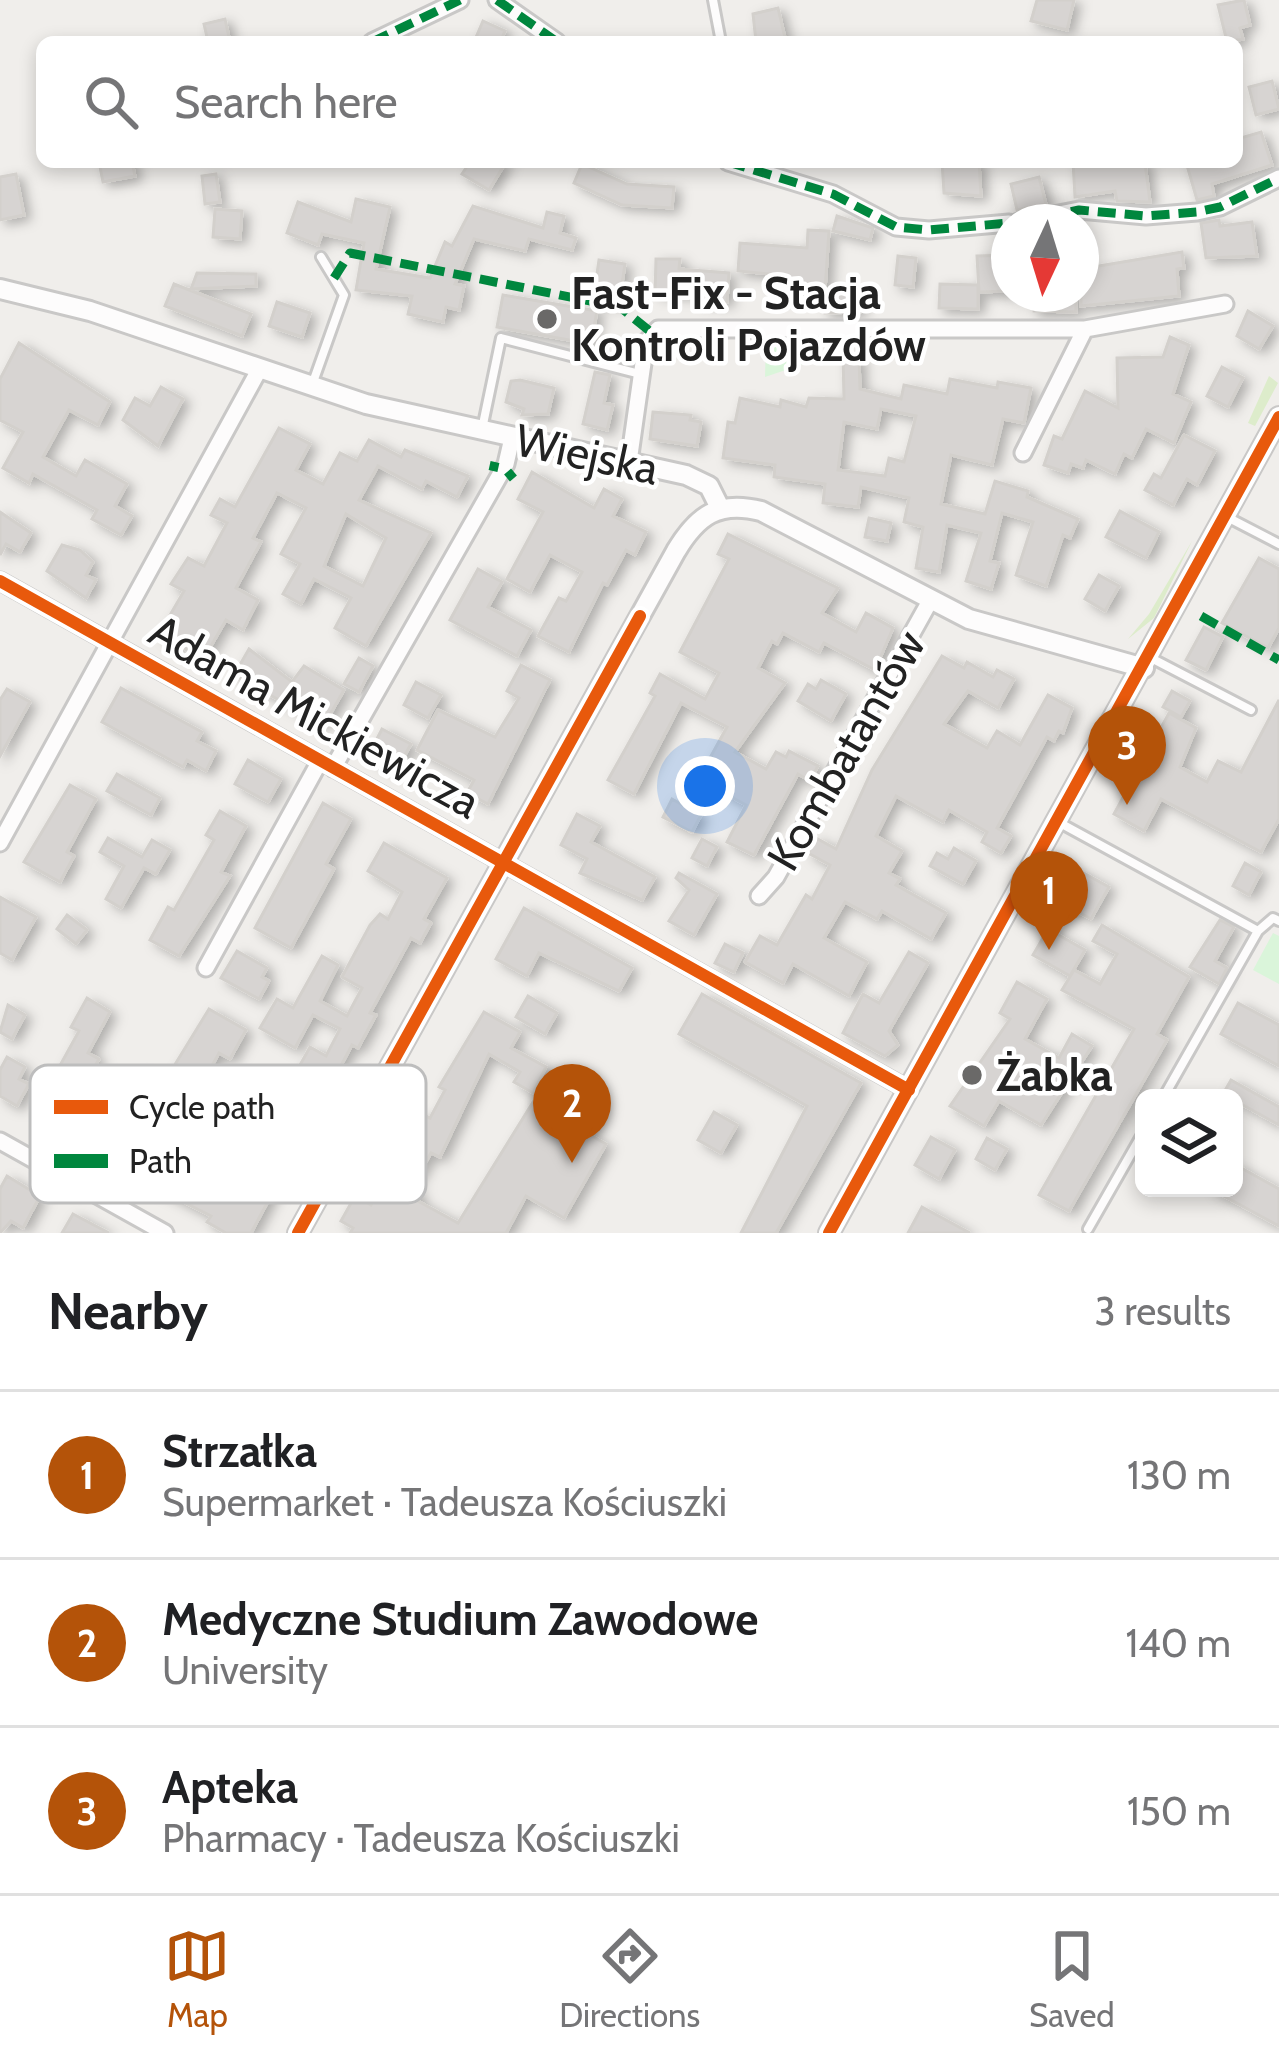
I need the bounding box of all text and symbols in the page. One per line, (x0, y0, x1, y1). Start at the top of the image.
search box (36, 36, 1243, 168)
icon: search (78, 69, 144, 135)
text: Search here (174, 75, 398, 129)
north arrow (991, 204, 1099, 312)
place label: Fast-Fix - Stacja Kontroli Pojazdów (571, 266, 926, 372)
marker: Fast-Fix - Stacja Kontroli Pojazdów (534, 306, 560, 332)
street label: Wiejska (511, 413, 664, 496)
street label: Adama Mickiewicza (140, 603, 490, 829)
street label: Kombatantów (756, 620, 937, 880)
pin: 3 (1088, 706, 1166, 805)
your location (675, 756, 735, 816)
pin: 1 (1010, 851, 1088, 950)
place label: Żabka (996, 1048, 1113, 1102)
marker: Żabka (959, 1062, 985, 1088)
pin: 2 (533, 1064, 611, 1163)
legend (30, 1065, 426, 1203)
text: Cycle path (129, 1087, 275, 1127)
map controls (1135, 1089, 1243, 1197)
button: layers (1135, 1089, 1243, 1197)
text: Path (129, 1141, 192, 1181)
text: Nearby (48, 1280, 208, 1342)
text: 3 results (1094, 1287, 1231, 1335)
text: Strzałka (162, 1424, 317, 1478)
text: 1 (80, 1451, 94, 1499)
text: 130 m (1127, 1451, 1231, 1499)
text: Supermarket · Tadeusza Kościuszki (162, 1478, 727, 1526)
text: Medyczne Studium Zawodowe (162, 1592, 758, 1646)
text: 2 (77, 1619, 97, 1667)
text: 140 m (1126, 1619, 1231, 1667)
text: University (162, 1646, 328, 1694)
text: Apteka (162, 1760, 298, 1814)
text: 3 (76, 1787, 98, 1835)
text: 150 m (1127, 1787, 1231, 1835)
text: Pharmacy · Tadeusza Kościuszki (162, 1814, 680, 1862)
tab: Map (164, 1923, 230, 2035)
tab: Directions (559, 1923, 700, 2035)
tab: Saved (1029, 1923, 1115, 2035)

